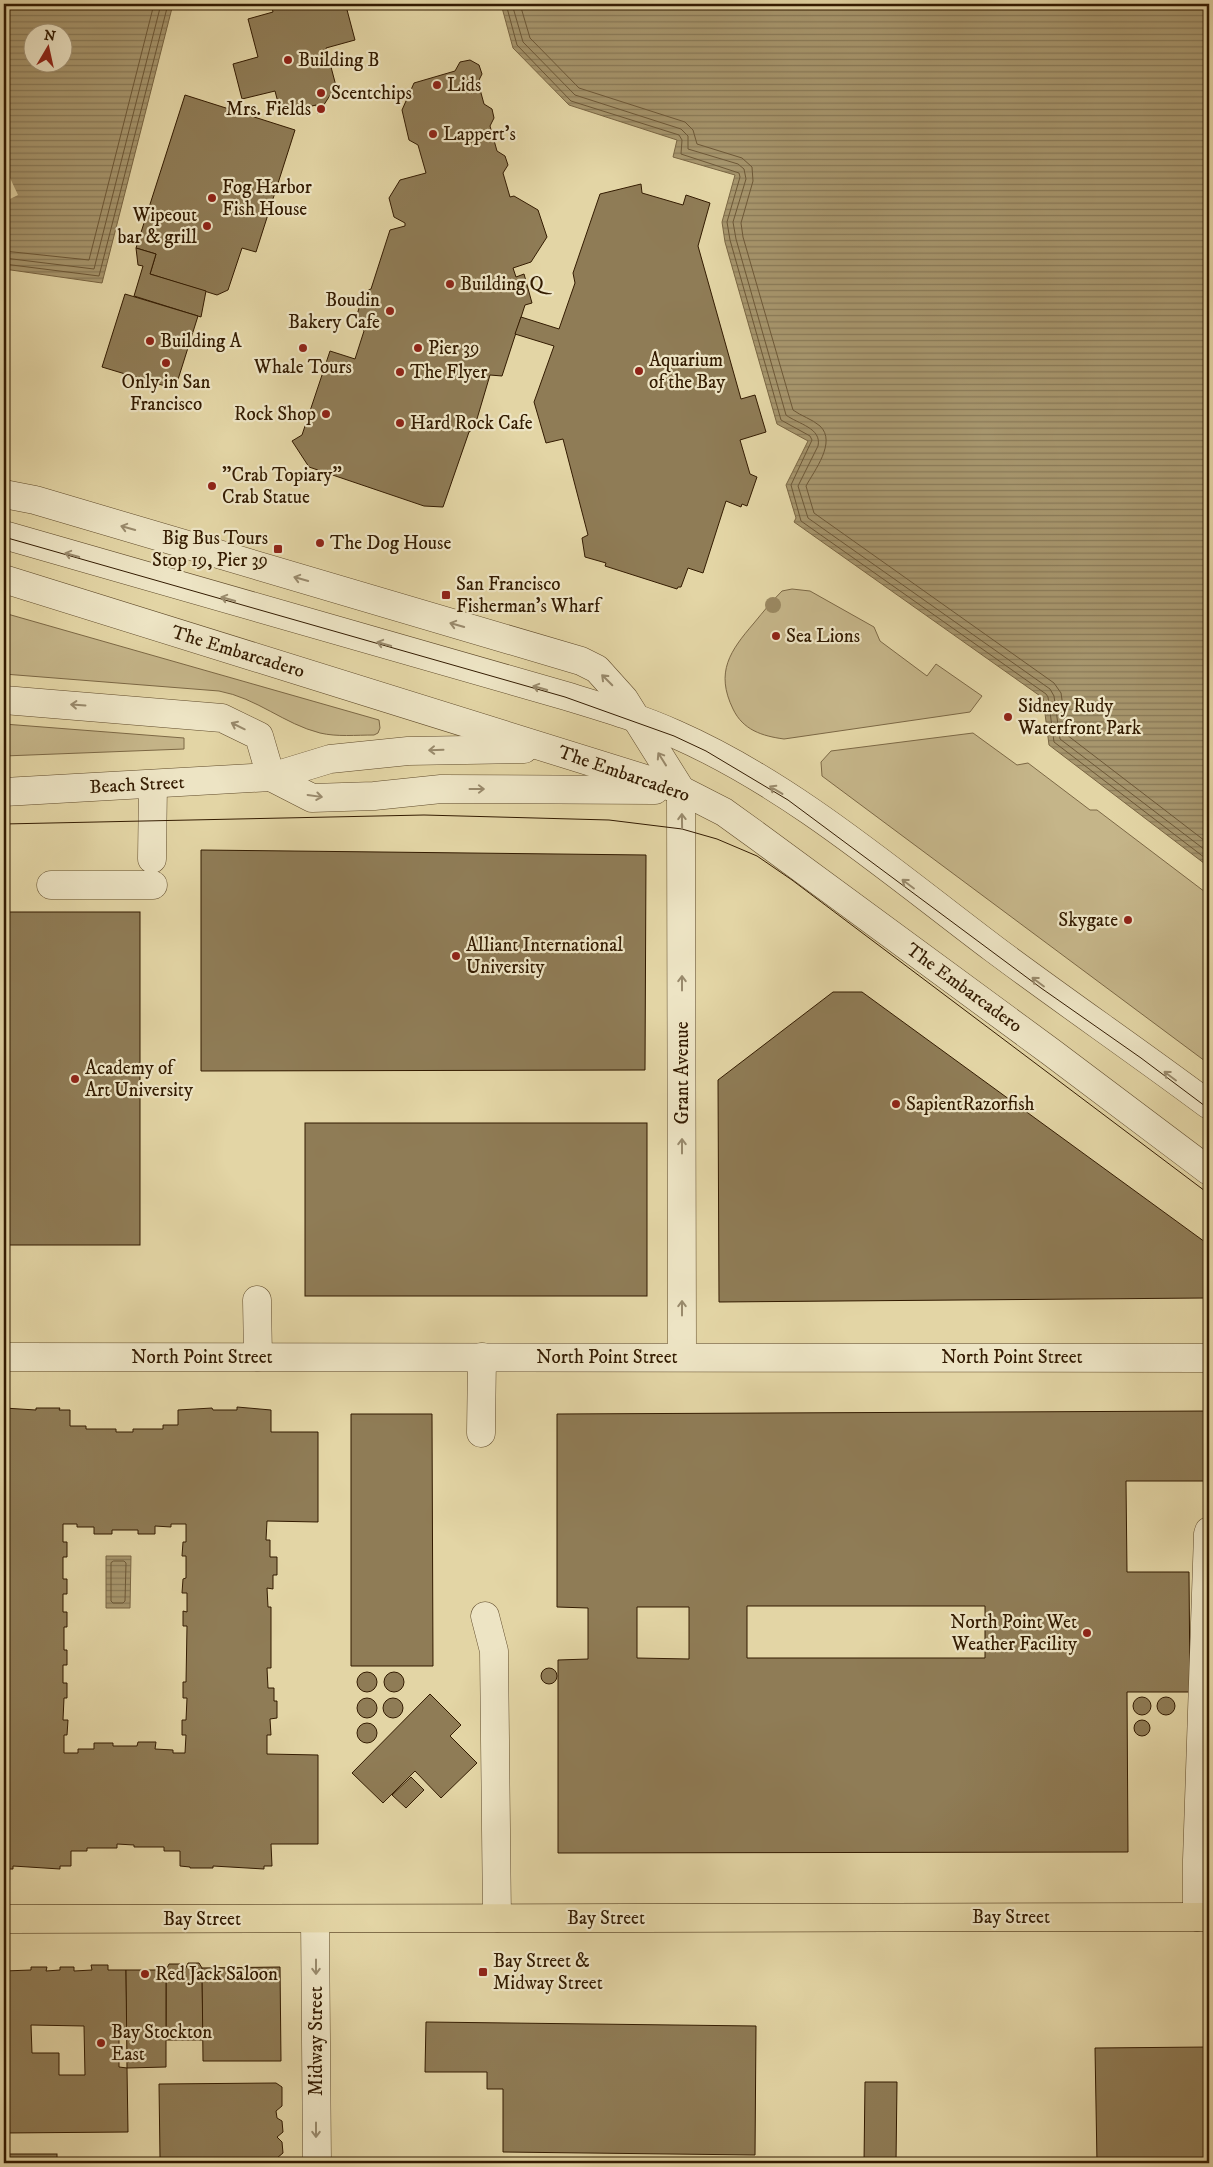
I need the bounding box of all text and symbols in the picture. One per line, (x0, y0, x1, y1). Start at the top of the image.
north arrow (22, 22, 72, 72)
text: N (43, 26, 57, 46)
place label: Building B (298, 49, 379, 72)
marker: Building B (282, 54, 294, 66)
place label: Lids (447, 74, 481, 97)
marker: Lids (431, 79, 443, 91)
place label: Scentchips (331, 82, 412, 105)
marker: Scentchips (315, 87, 327, 99)
place label: Mrs. Fields (226, 98, 311, 121)
marker: Mrs. Fields (315, 103, 327, 115)
place label: Lappert’s (443, 123, 516, 146)
marker: Lappert’s (427, 128, 439, 140)
place label: Fog Harbor Fish House (222, 176, 312, 221)
marker: Fog Harbor Fish House (206, 192, 218, 204)
place label: Wipeout bar & grill (118, 204, 197, 249)
marker: Wipeout bar & grill (201, 220, 213, 232)
place label: Building Q (460, 273, 552, 296)
marker: Building Q (444, 278, 456, 290)
place label: Boudin Bakery Cafe (288, 289, 380, 334)
marker: Boudin Bakery Cafe (384, 305, 396, 317)
place label: Building A (160, 330, 242, 353)
marker: Building A (144, 335, 156, 347)
place label: Pier 39 (428, 337, 480, 360)
marker: Whale Tours (297, 342, 309, 354)
marker: Pier 39 (412, 342, 424, 354)
place label: Aquarium of the Bay (649, 349, 726, 394)
place label: Whale Tours (253, 356, 352, 379)
marker: Only in San Francisco (160, 357, 172, 369)
place label: The Flyer (410, 361, 487, 384)
marker: Aquarium of the Bay (633, 365, 645, 377)
marker: The Flyer (394, 366, 406, 378)
place label: Only in San Francisco (122, 371, 210, 416)
place label: Rock Shop (234, 403, 316, 426)
marker: Rock Shop (320, 408, 332, 420)
place label: Hard Rock Cafe (410, 412, 533, 435)
marker: Hard Rock Cafe (394, 417, 406, 429)
place label: "Crab Topiary" Crab Statue (222, 464, 342, 509)
marker: "Crab Topiary" Crab Statue (206, 480, 218, 492)
one-way arrow (121, 523, 137, 533)
place label: Big Bus Tours Stop 19, Pier 39 (152, 527, 268, 572)
place label: The Dog House (330, 532, 451, 555)
marker: The Dog House (314, 537, 326, 549)
marker: Big Bus Tours Stop 19, Pier 39 (272, 543, 284, 555)
one-way arrow (64, 549, 80, 559)
place label: San Francisco Fisherman's Wharf (456, 573, 603, 618)
one-way arrow (293, 574, 309, 583)
marker: San Francisco Fisherman's Wharf (440, 589, 452, 601)
one-way arrow (220, 594, 236, 604)
one-way arrow (449, 619, 465, 629)
street label: The Embarcadero (169, 621, 307, 683)
place label: Sea Lions (786, 625, 860, 648)
marker: Sea Lions (770, 630, 782, 642)
one-way arrow (376, 638, 392, 648)
one-way arrow (601, 674, 614, 686)
one-way arrow (533, 683, 549, 693)
place label: Sidney Rudy Waterfront Park (1017, 695, 1142, 740)
one-way arrow (70, 701, 86, 710)
marker: Sidney Rudy Waterfront Park (1002, 711, 1014, 723)
one-way arrow (231, 721, 246, 730)
street label: The Embarcadero (555, 741, 693, 807)
one-way arrow (429, 745, 445, 755)
one-way arrow (657, 753, 667, 767)
street label: Beach Street (89, 771, 185, 799)
one-way arrow (468, 784, 485, 794)
one-way arrow (769, 784, 783, 794)
one-way arrow (307, 791, 323, 801)
one-way arrow (677, 813, 687, 830)
one-way arrow (902, 879, 915, 890)
place label: Skygate (1058, 909, 1118, 932)
marker: Skygate (1122, 914, 1134, 926)
place label: Alliant International University (466, 934, 623, 979)
street label: The Embarcadero (902, 938, 1026, 1038)
marker: Alliant International University (450, 950, 462, 962)
one-way arrow (677, 976, 687, 992)
one-way arrow (1031, 977, 1045, 987)
street label: Grant Avenue (671, 1021, 694, 1125)
place label: Academy of Art University (85, 1057, 194, 1102)
one-way arrow (1163, 1071, 1177, 1081)
marker: Academy of Art University (69, 1073, 81, 1085)
place label: SapientRazorfish (906, 1093, 1034, 1116)
marker: SapientRazorfish (890, 1098, 902, 1110)
one-way arrow (677, 1138, 687, 1154)
one-way arrow (677, 1301, 687, 1317)
street label: North Point Street (131, 1346, 273, 1369)
street label: North Point Street (536, 1346, 678, 1369)
street label: North Point Street (941, 1346, 1083, 1369)
place label: North Point Wet Weather Facility (950, 1611, 1078, 1656)
marker: North Point Wet Weather Facility (1081, 1627, 1093, 1639)
street label: Bay Street (972, 1906, 1050, 1929)
street label: Bay Street (567, 1907, 645, 1930)
street label: Bay Street (163, 1908, 241, 1931)
place label: Bay Street & Midway Street (493, 1950, 603, 1995)
one-way arrow (311, 1959, 321, 1975)
place label: Red Jack Saloon (155, 1963, 278, 1986)
marker: Bay Street & Midway Street (477, 1966, 489, 1978)
marker: Red Jack Saloon (139, 1968, 151, 1980)
street label: Midway Street (305, 1986, 328, 2096)
place label: Bay Stockton East (111, 2021, 212, 2066)
marker: Bay Stockton East (95, 2037, 107, 2049)
one-way arrow (311, 2122, 321, 2138)

